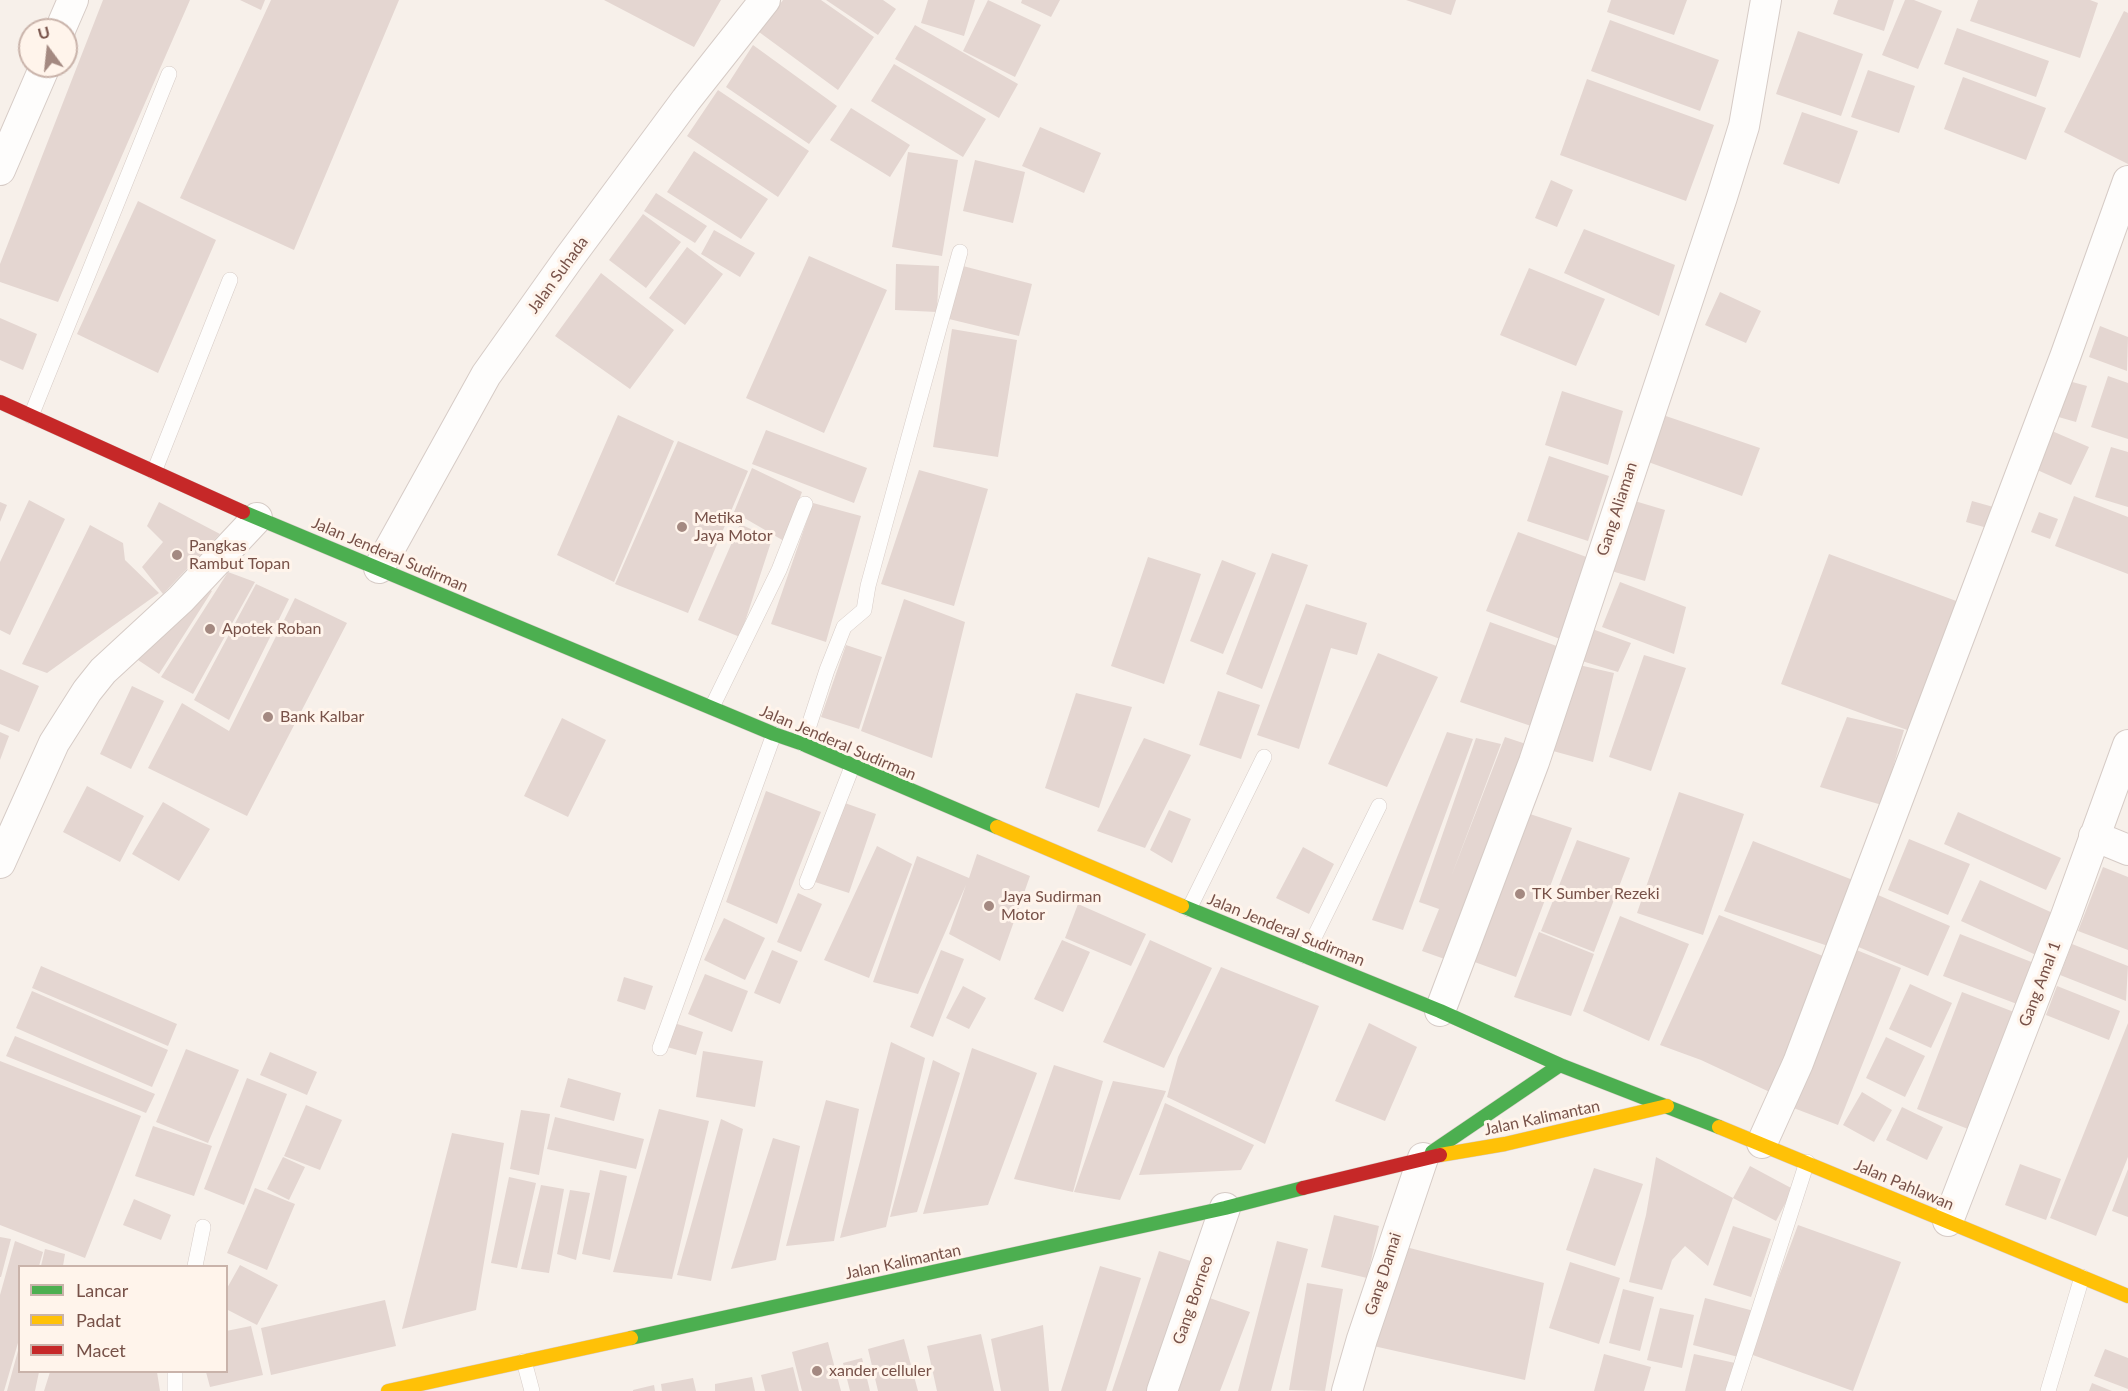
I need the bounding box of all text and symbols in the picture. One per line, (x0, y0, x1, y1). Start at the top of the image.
north arrow (18, 18, 78, 78)
text: U (36, 21, 52, 43)
street label: Jalan Suhada (524, 233, 592, 317)
street label: Gang Aliaman (1593, 460, 1641, 558)
place label: Metika Jaya Motor (694, 508, 772, 546)
street label: Jalan Jenderal Sudirman (309, 513, 471, 597)
marker: Metika Jaya Motor (675, 520, 689, 534)
place label: Pangkas Rambut Topan (189, 536, 290, 574)
marker: Pangkas Rambut Topan (170, 548, 184, 562)
place label: Apotek Roban (222, 619, 321, 639)
marker: Apotek Roban (203, 622, 217, 636)
street label: Jalan Jenderal Sudirman (757, 701, 919, 785)
place label: Bank Kalbar (280, 707, 364, 727)
marker: Bank Kalbar (261, 710, 275, 724)
place label: TK Sumber Rezeki (1532, 884, 1660, 904)
place label: Jaya Sudirman Motor (1001, 887, 1101, 925)
marker: TK Sumber Rezeki (1513, 887, 1527, 901)
street label: Jalan Jenderal Sudirman (1205, 890, 1367, 970)
marker: Jaya Sudirman Motor (982, 899, 996, 913)
street label: Gang Amal 1 (2015, 939, 2065, 1029)
street label: Jalan Kalimantan (1482, 1096, 1602, 1140)
street label: Jalan Pahlawan (1851, 1155, 1957, 1215)
street label: Gang Damai (1361, 1230, 1405, 1318)
street label: Jalan Kalimantan (843, 1240, 963, 1284)
street label: Gang Borneo (1169, 1253, 1217, 1347)
legend (18, 1265, 228, 1373)
text: Lancar (76, 1279, 128, 1301)
text: Padat (76, 1309, 121, 1331)
text: Macet (76, 1339, 126, 1361)
place label: xander celluler (829, 1361, 932, 1381)
marker: xander celluler (810, 1364, 824, 1378)

